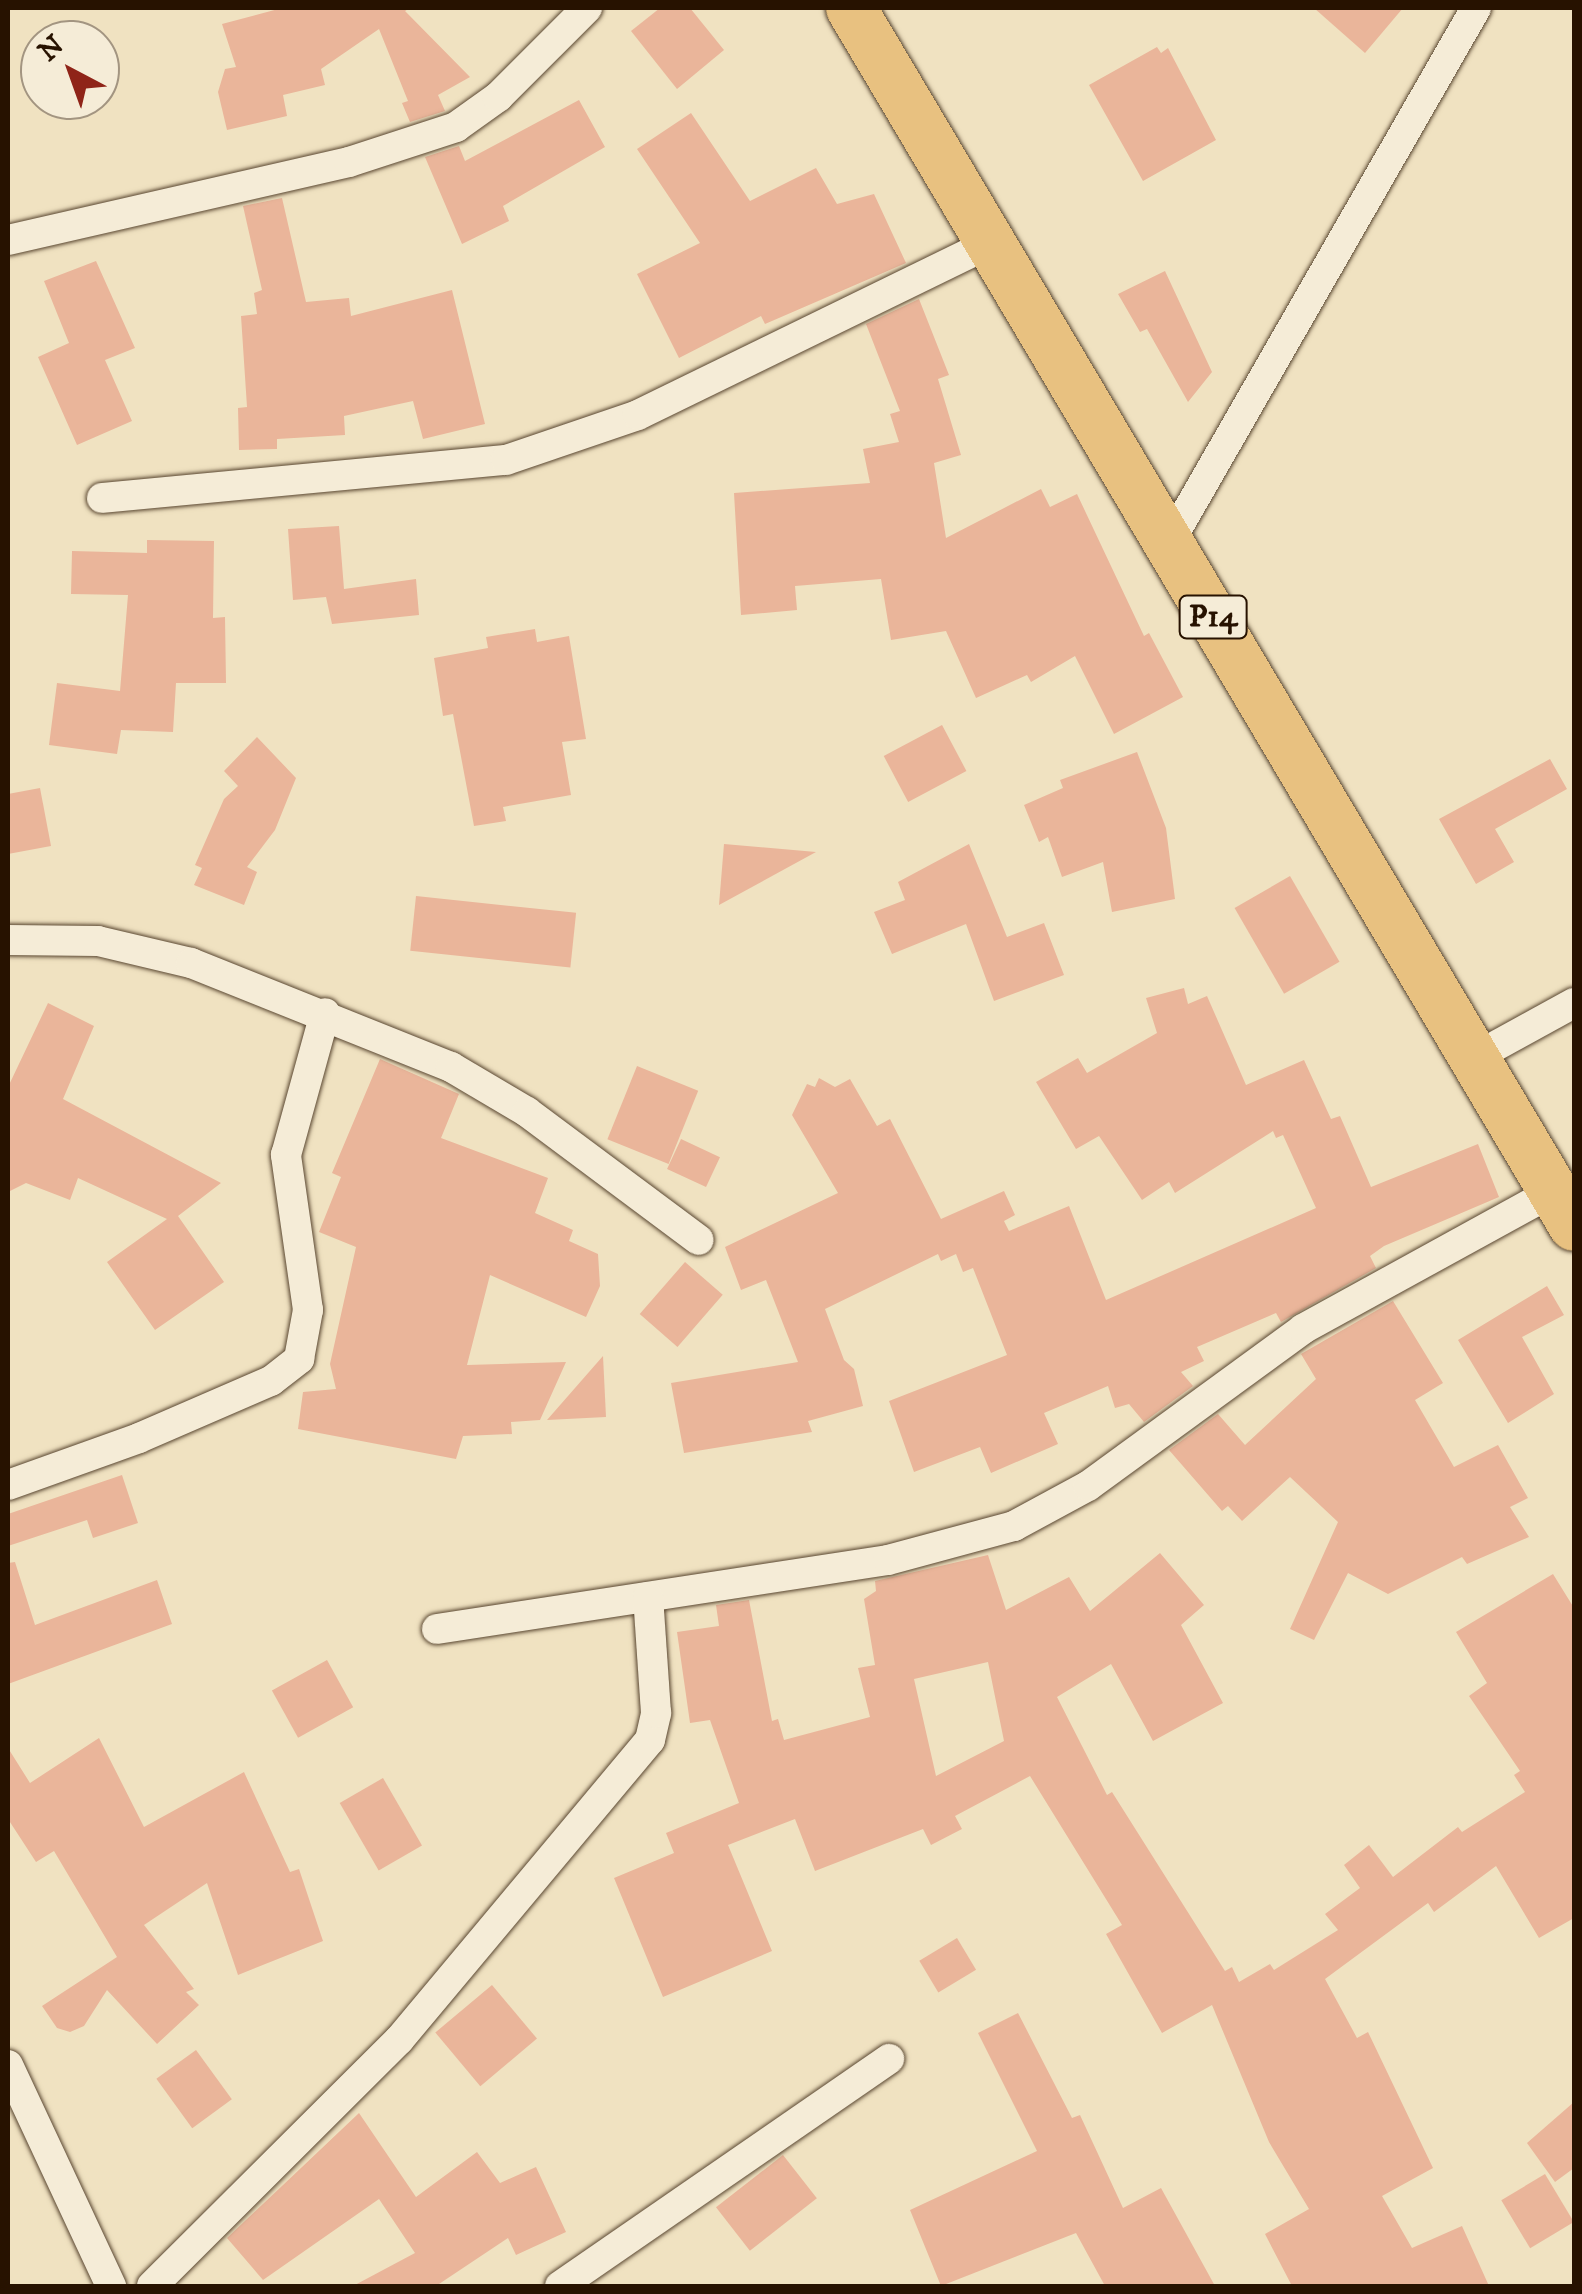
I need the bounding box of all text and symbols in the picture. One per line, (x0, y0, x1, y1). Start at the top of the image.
north arrow (20, 20, 120, 120)
text: N (31, 28, 71, 69)
road number: P14 (1178, 590, 1248, 644)

